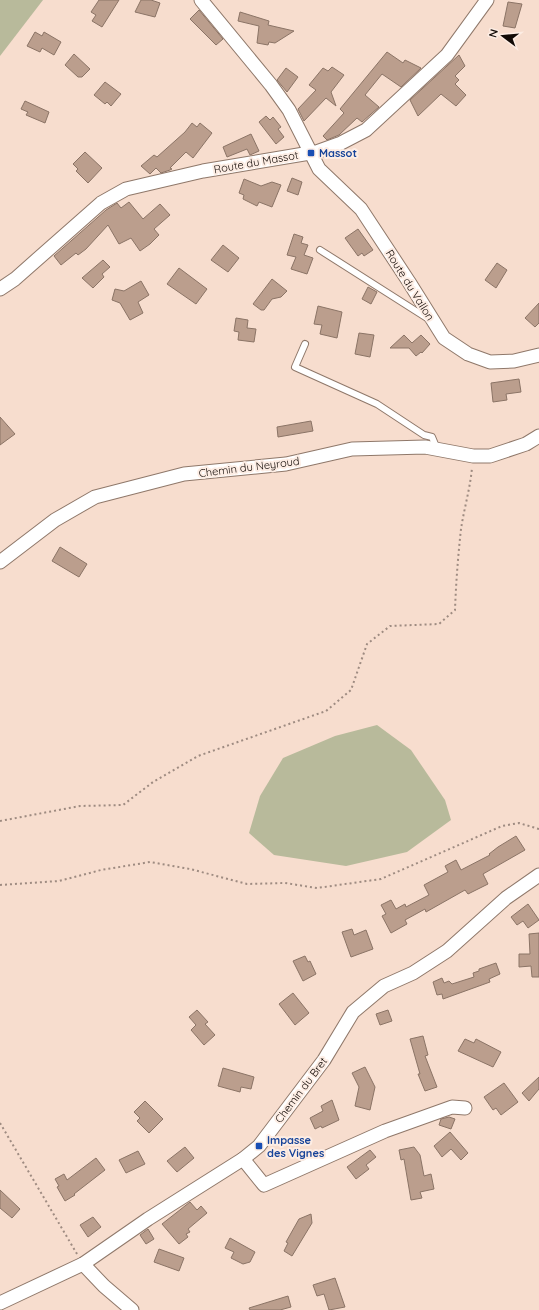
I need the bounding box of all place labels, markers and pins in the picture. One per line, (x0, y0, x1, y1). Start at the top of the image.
place label: Massot (319, 146, 357, 160)
marker: Massot (306, 148, 316, 158)
place label: Impasse des Vignes (267, 1133, 324, 1160)
marker: Impasse des Vignes (254, 1141, 264, 1151)

